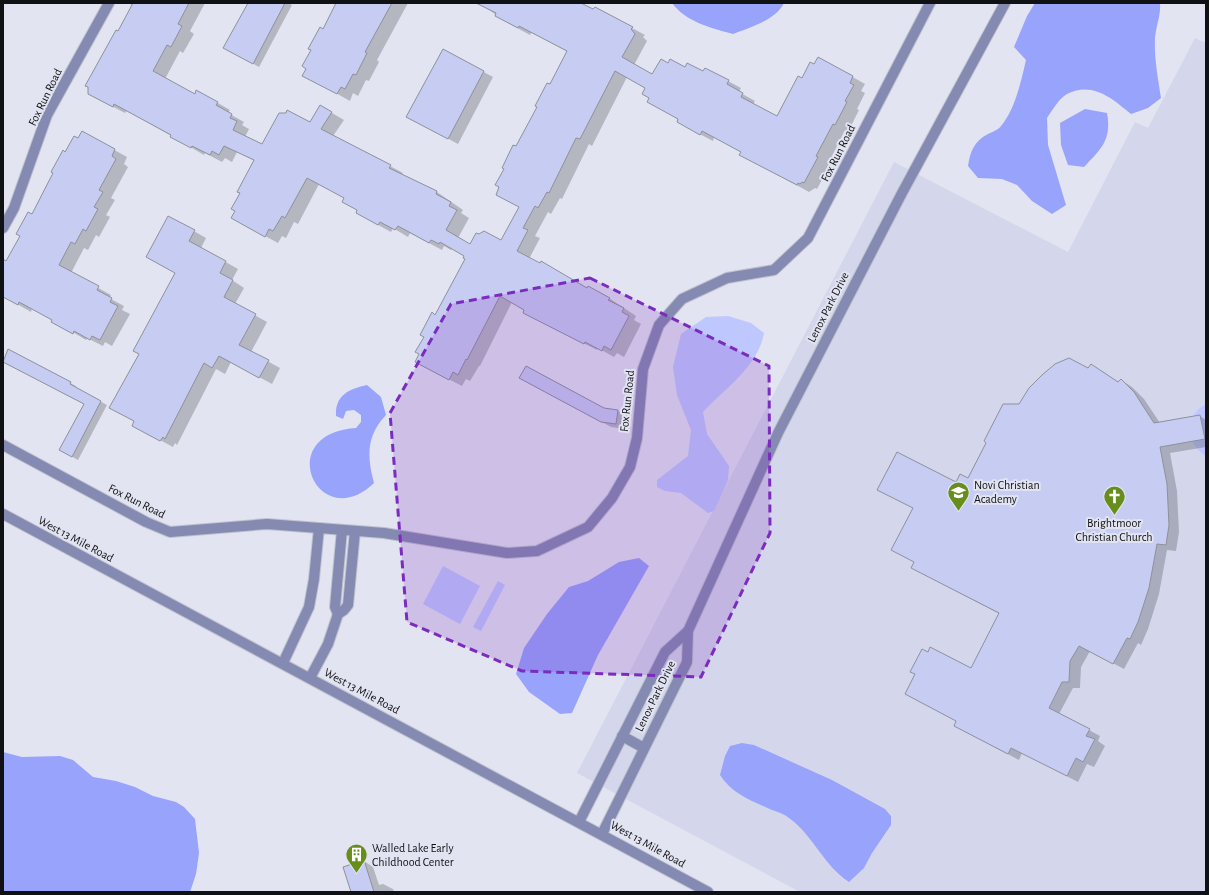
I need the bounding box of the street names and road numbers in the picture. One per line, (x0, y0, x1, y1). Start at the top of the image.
street label: Fox Run Road (26, 66, 64, 128)
street label: Fox Run Road (819, 123, 857, 183)
street label: Lenox Park Drive (805, 270, 851, 344)
street label: Fox Run Road (618, 369, 636, 433)
street label: Fox Run Road (107, 482, 167, 520)
street label: West 13 Mile Road (36, 514, 116, 564)
street label: Lenox Park Drive (633, 659, 677, 733)
street label: West 13 Mile Road (322, 666, 402, 716)
street label: West 13 Mile Road (608, 818, 688, 870)

